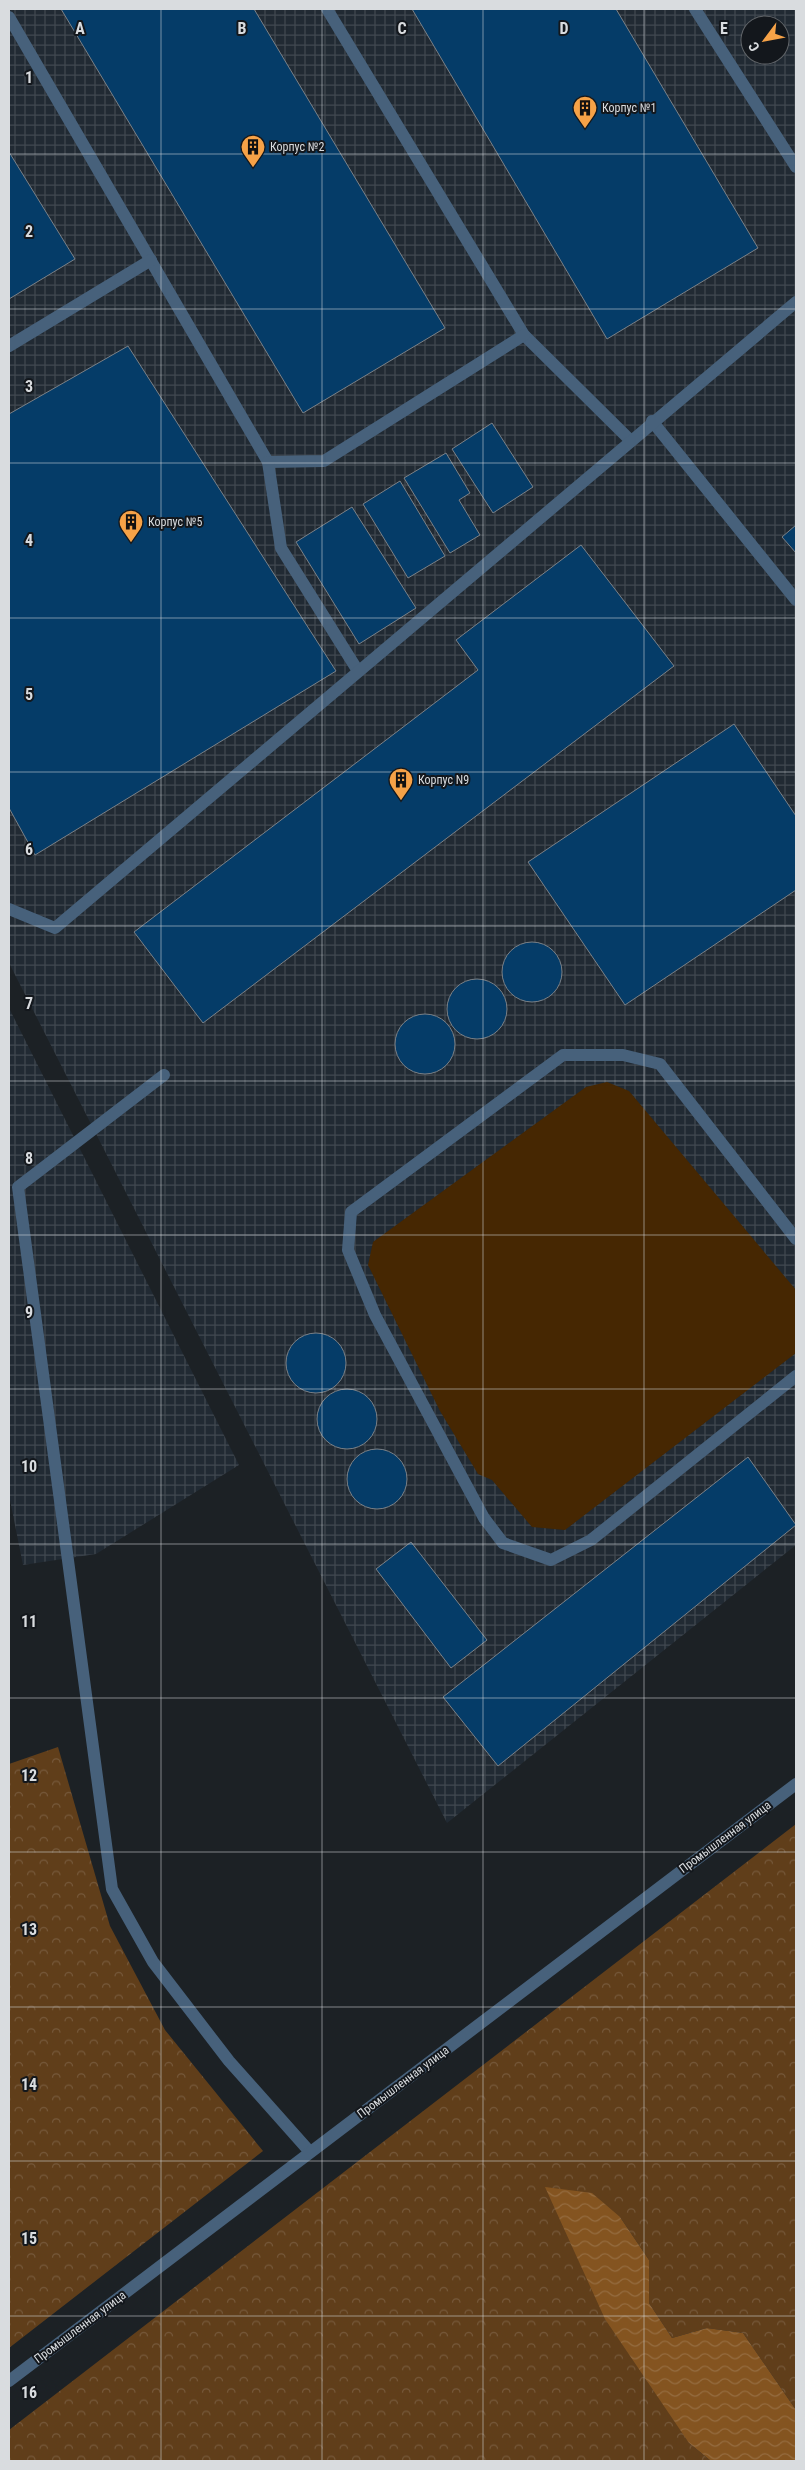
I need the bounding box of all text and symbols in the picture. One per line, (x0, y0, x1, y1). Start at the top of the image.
north arrow (740, 15, 790, 65)
text: A (75, 19, 85, 38)
text: B (238, 19, 247, 38)
text: C (397, 19, 407, 38)
text: D (559, 19, 569, 38)
text: E (720, 19, 728, 38)
text: С (745, 39, 763, 55)
text: 1 (25, 68, 33, 87)
building icon: Корпус №1 (572, 95, 598, 129)
place label: Корпус №1 (602, 101, 656, 115)
building icon: Корпус №2 (240, 134, 266, 168)
place label: Корпус №2 (270, 140, 324, 154)
text: 2 (25, 222, 33, 241)
text: 3 (25, 377, 33, 396)
building icon: Корпус №5 (118, 509, 144, 543)
place label: Корпус №5 (148, 515, 202, 529)
text: 4 (25, 531, 33, 550)
text: 5 (25, 685, 33, 704)
building icon: Корпус N9 (388, 767, 414, 801)
place label: Корпус N9 (418, 773, 469, 787)
text: 6 (25, 840, 33, 859)
text: 7 (25, 994, 33, 1013)
text: 8 (25, 1149, 33, 1168)
text: 9 (25, 1303, 33, 1322)
text: 10 (21, 1457, 37, 1476)
text: 11 (21, 1612, 37, 1631)
text: 12 (21, 1766, 37, 1785)
street label: Промышленная улица (676, 1798, 774, 1876)
text: 13 (21, 1920, 37, 1939)
street label: Промышленная улица (354, 2043, 452, 2121)
text: 14 (21, 2075, 37, 2094)
text: 15 (21, 2229, 37, 2248)
street label: Промышленная улица (31, 2288, 129, 2366)
text: 16 (21, 2383, 37, 2402)

